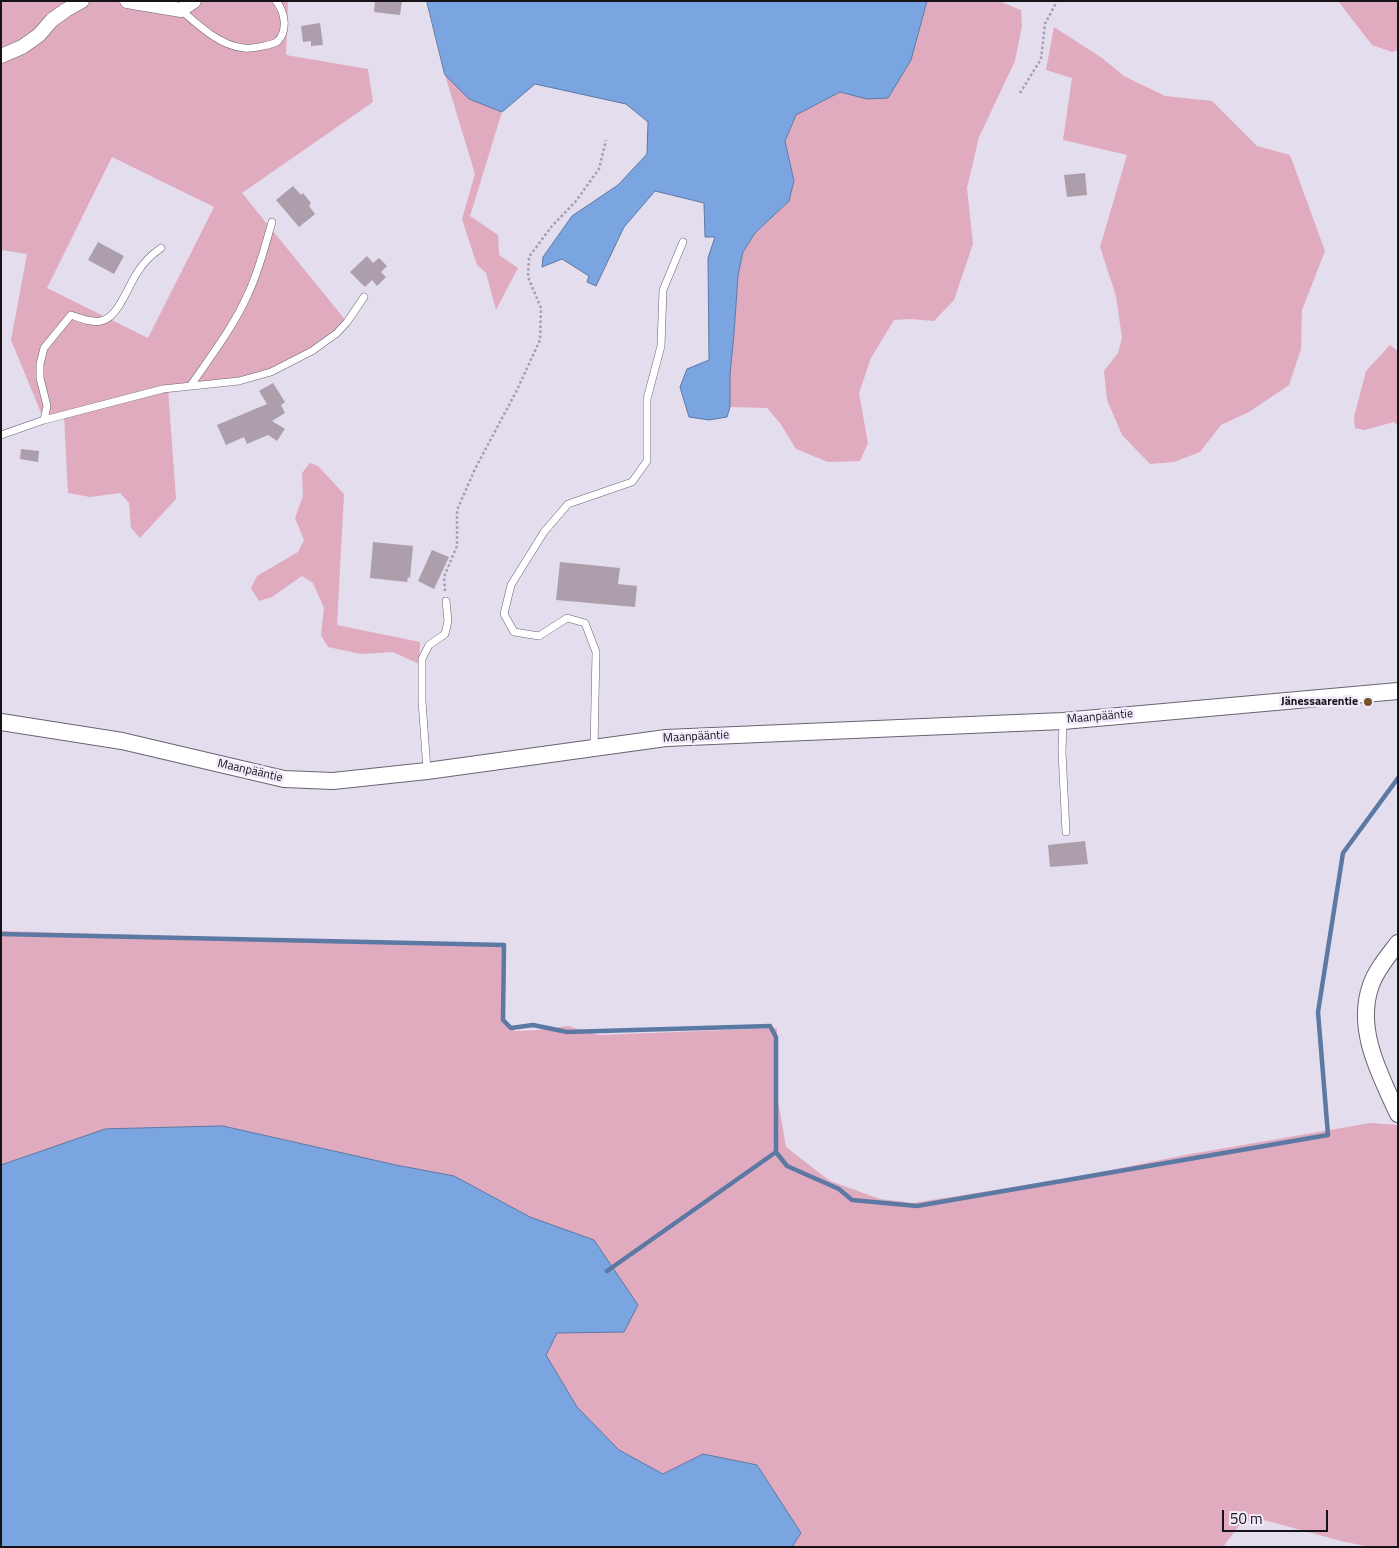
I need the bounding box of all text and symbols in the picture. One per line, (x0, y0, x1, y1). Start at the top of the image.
place label: Jänessaarentie (1281, 695, 1358, 709)
marker: Jänessaarentie (1362, 696, 1374, 708)
street label: Maanpääntie (1066, 707, 1134, 727)
street label: Maanpääntie (663, 728, 729, 746)
street label: Maanpääntie (216, 757, 284, 785)
scale bar (1224, 1500, 1330, 1532)
text: 50 m (1230, 1507, 1263, 1530)

